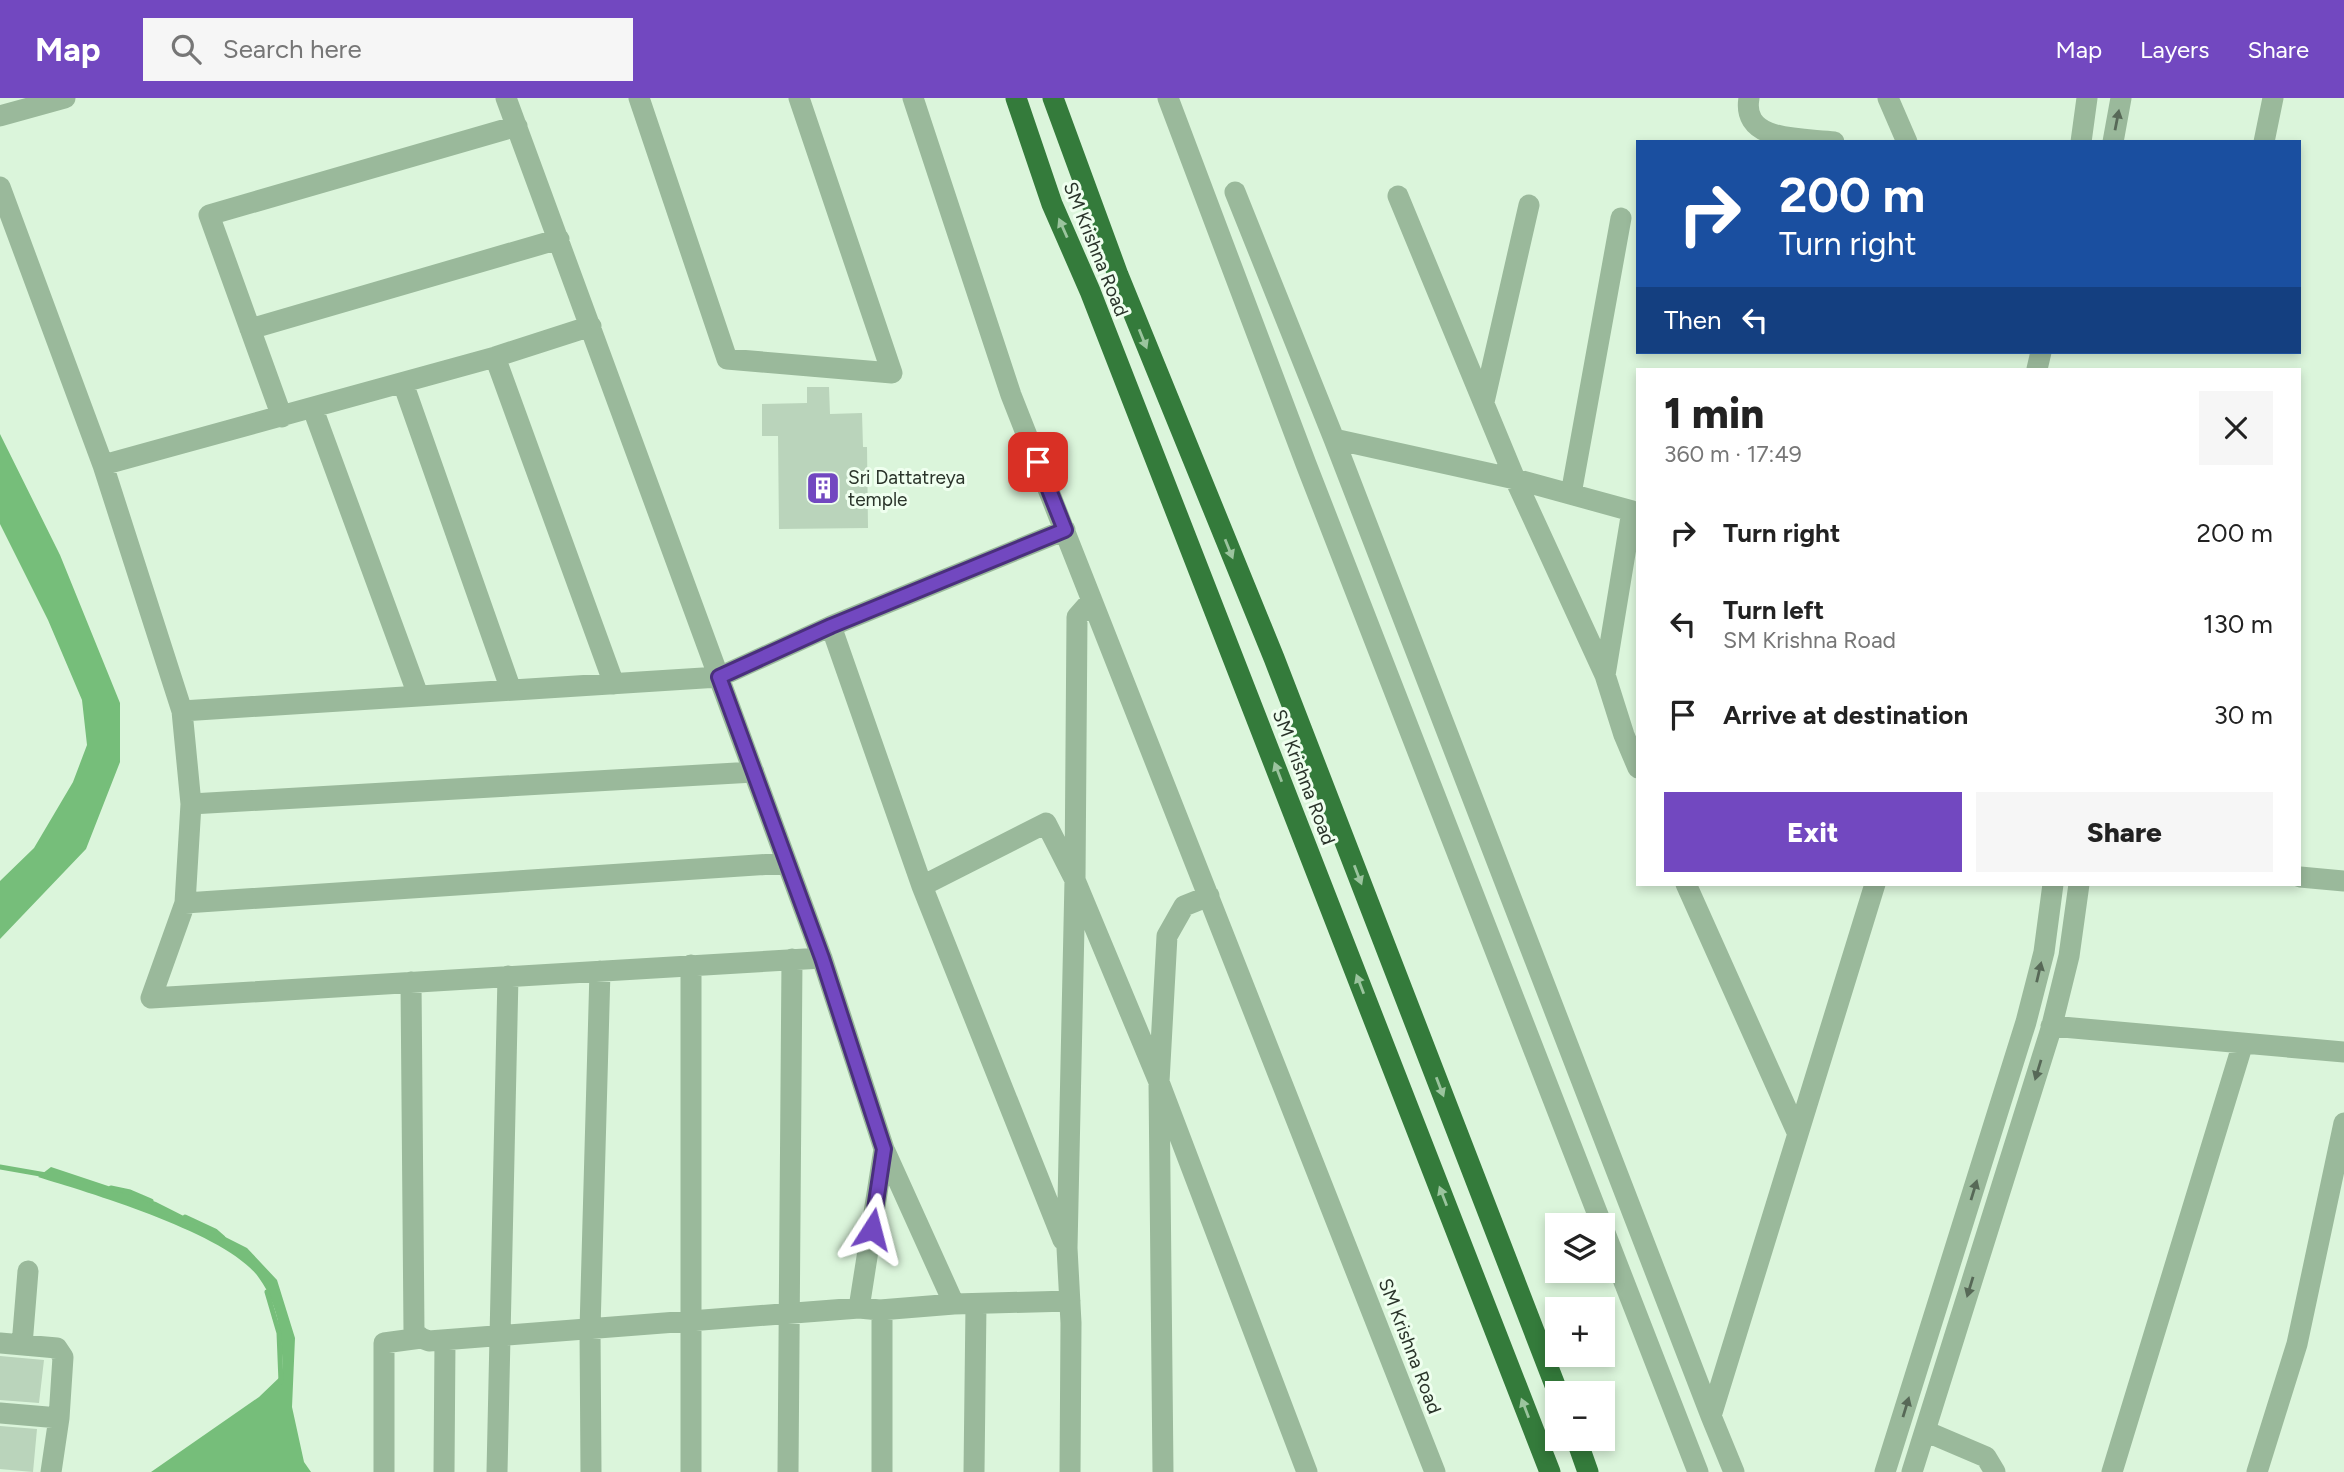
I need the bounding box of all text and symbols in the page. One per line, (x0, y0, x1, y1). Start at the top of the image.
search box (143, 18, 633, 81)
text: Map (35, 30, 101, 69)
icon: search (167, 30, 205, 68)
text: Search here (223, 33, 362, 65)
text: Map (2055, 35, 2102, 64)
text: Layers (2140, 35, 2209, 64)
text: Share (2247, 35, 2309, 64)
one-way arrow (2112, 109, 2123, 131)
text: 200 m (1779, 165, 1925, 224)
icon: right (1664, 168, 1755, 259)
street label: SM Krishna Road (1059, 178, 1133, 320)
one-way arrow (1057, 218, 1068, 239)
text: Turn right (1779, 225, 1917, 263)
icon: left (1736, 301, 1774, 339)
text: Then (1664, 304, 1722, 336)
one-way arrow (1138, 328, 1149, 349)
text: 1 min (1664, 388, 1764, 439)
button: close (2199, 391, 2273, 465)
pin (1008, 432, 1068, 492)
text: 360 m · 17:49 (1664, 440, 1802, 468)
icon: arrive (1019, 443, 1057, 481)
place label: Sri Dattatreya temple (848, 466, 965, 511)
building icon: Sri Dattatreya temple (804, 469, 842, 507)
icon: right (1664, 514, 1702, 552)
text: Turn right (1723, 517, 1840, 549)
text: 200 m (2197, 517, 2273, 549)
one-way arrow (1224, 539, 1235, 560)
text: Turn left (1723, 594, 1824, 626)
icon: left (1664, 605, 1702, 643)
text: 130 m (2203, 608, 2273, 640)
text: SM Krishna Road (1723, 626, 1896, 654)
icon: arrive (1664, 696, 1702, 734)
text: Arrive at destination (1723, 699, 1968, 731)
text: 30 m (2214, 699, 2273, 731)
street label: SM Krishna Road (1268, 706, 1340, 848)
one-way arrow (1272, 762, 1283, 783)
button: Exit (1664, 792, 1962, 872)
button: Share (1976, 792, 2273, 872)
one-way arrow (1352, 864, 1363, 885)
one-way arrow (2034, 961, 2045, 983)
one-way arrow (1355, 974, 1366, 995)
one-way arrow (2032, 1059, 2042, 1080)
one-way arrow (1434, 1077, 1445, 1098)
one-way arrow (1969, 1179, 1979, 1200)
one-way arrow (1437, 1186, 1448, 1207)
position arrow (835, 1192, 909, 1266)
map controls (1545, 1213, 1615, 1451)
button: layers (1545, 1213, 1615, 1283)
street label: SM Krishna Road (1374, 1275, 1446, 1417)
one-way arrow (1964, 1276, 1974, 1297)
button: + (1545, 1297, 1615, 1367)
button: − (1545, 1381, 1615, 1451)
one-way arrow (1901, 1396, 1911, 1417)
one-way arrow (1520, 1398, 1531, 1419)

